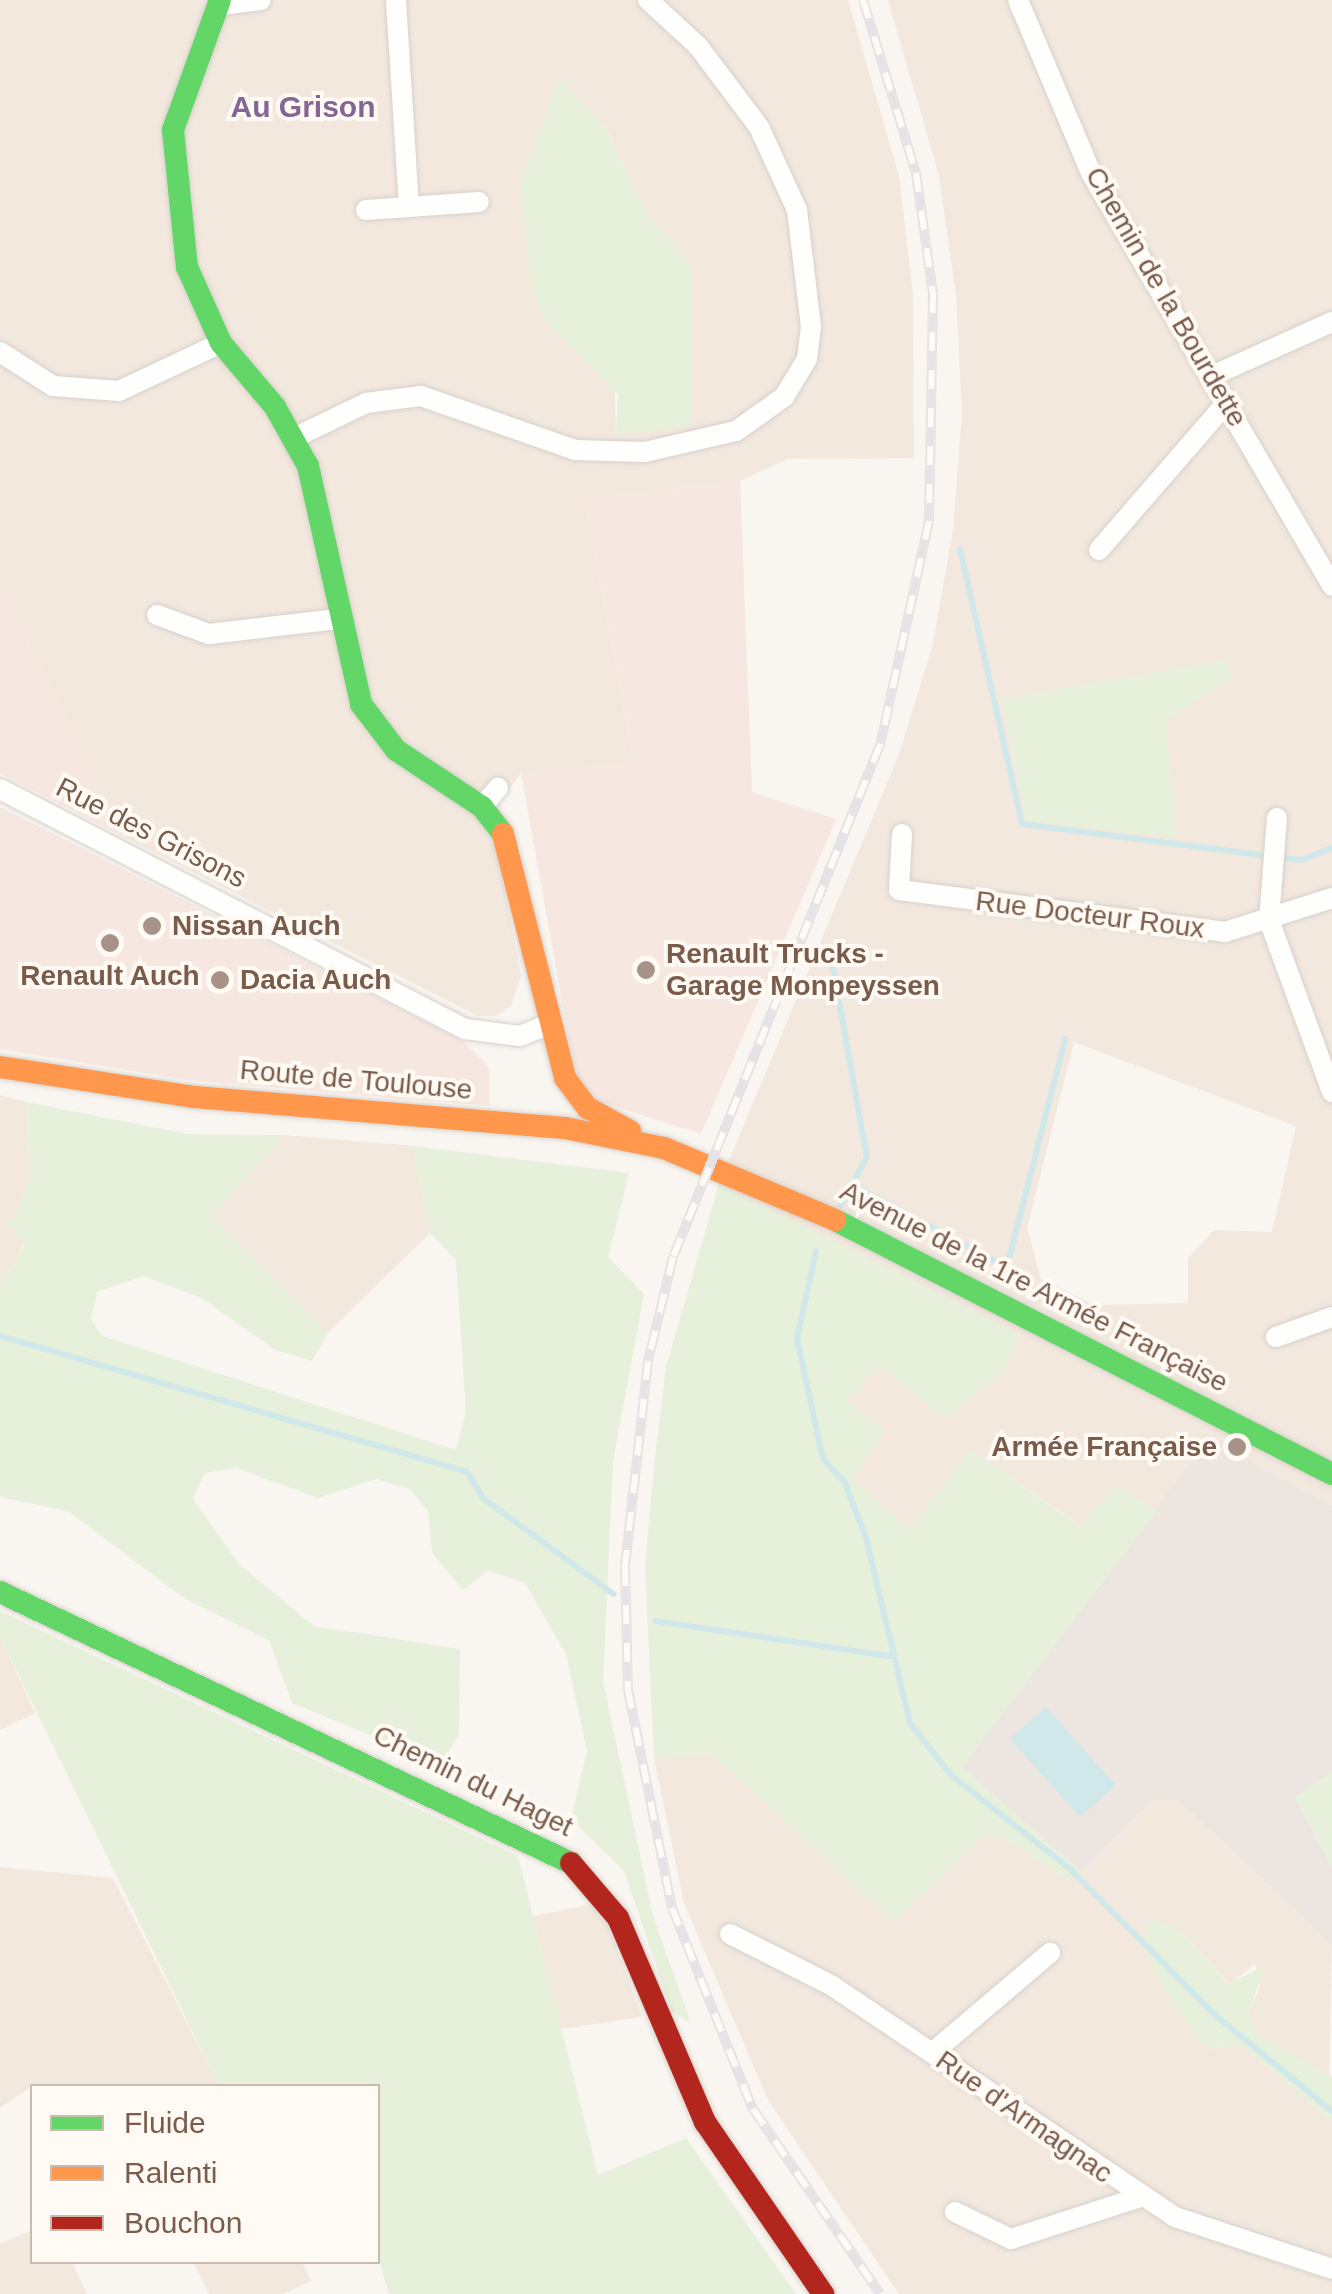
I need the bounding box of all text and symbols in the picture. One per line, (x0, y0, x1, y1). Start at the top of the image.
district label: Au Grison (230, 89, 376, 125)
street label: Chemin de la Bourdette (1078, 161, 1254, 433)
street label: Rue des Grisons (50, 771, 252, 895)
street label: Rue Docteur Roux (974, 884, 1206, 946)
place label: Nissan Auch (172, 909, 342, 943)
marker: Nissan Auch (141, 915, 163, 937)
marker: Renault Auch (99, 932, 121, 954)
place label: Renault Trucks - Garage Monpeyssen (666, 937, 940, 1003)
place label: Renault Auch (20, 959, 200, 993)
marker: Renault Trucks - Garage Monpeyssen (635, 959, 657, 981)
place label: Dacia Auch (240, 963, 392, 997)
marker: Dacia Auch (209, 969, 231, 991)
street label: Route de Toulouse (238, 1053, 474, 1107)
street label: Avenue de la 1re Armée Française (834, 1174, 1234, 1400)
place label: Armée Française (991, 1430, 1217, 1464)
marker: Armée Française (1226, 1436, 1248, 1458)
street label: Chemin du Haget (368, 1718, 578, 1844)
street label: Rue d'Armagnac (929, 2044, 1119, 2190)
legend (30, 2084, 380, 2264)
text: Fluide (124, 2106, 206, 2139)
text: Ralenti (124, 2156, 217, 2189)
text: Bouchon (124, 2206, 242, 2239)

